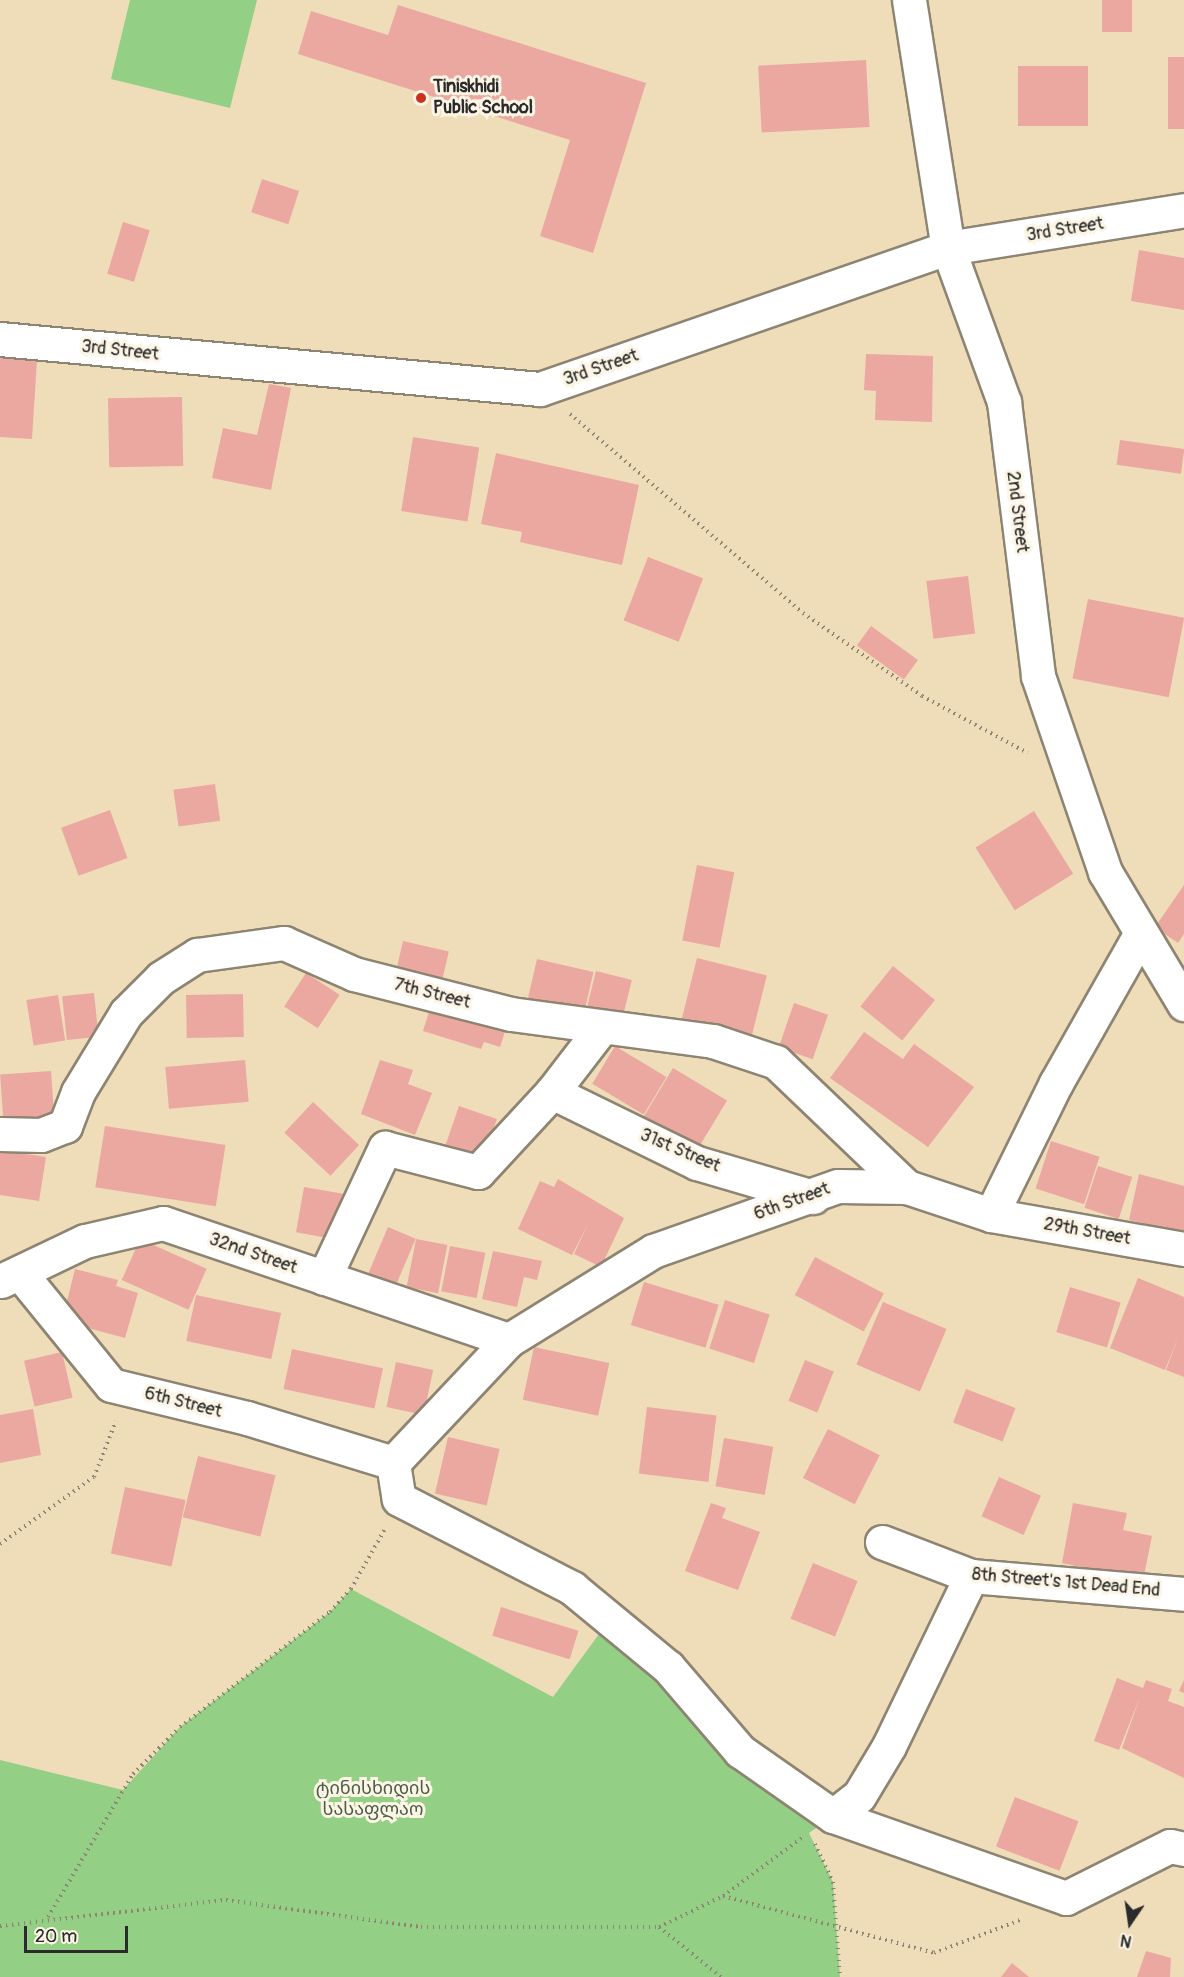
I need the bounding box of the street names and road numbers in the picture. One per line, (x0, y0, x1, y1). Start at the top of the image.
street label: 3rd Street (1025, 213, 1105, 247)
street label: 3rd Street (80, 336, 160, 366)
street label: 3rd Street (561, 345, 641, 391)
street label: 2nd Street (1001, 470, 1033, 554)
street label: 7th Street (392, 974, 472, 1014)
street label: 31st Street (637, 1124, 723, 1178)
street label: 6th Street (751, 1178, 833, 1226)
street label: 29th Street (1042, 1214, 1132, 1250)
street label: 32nd Street (206, 1229, 300, 1279)
street label: 6th Street (142, 1383, 224, 1423)
street label: 8th Street's 1st Dead End (971, 1564, 1161, 1602)

